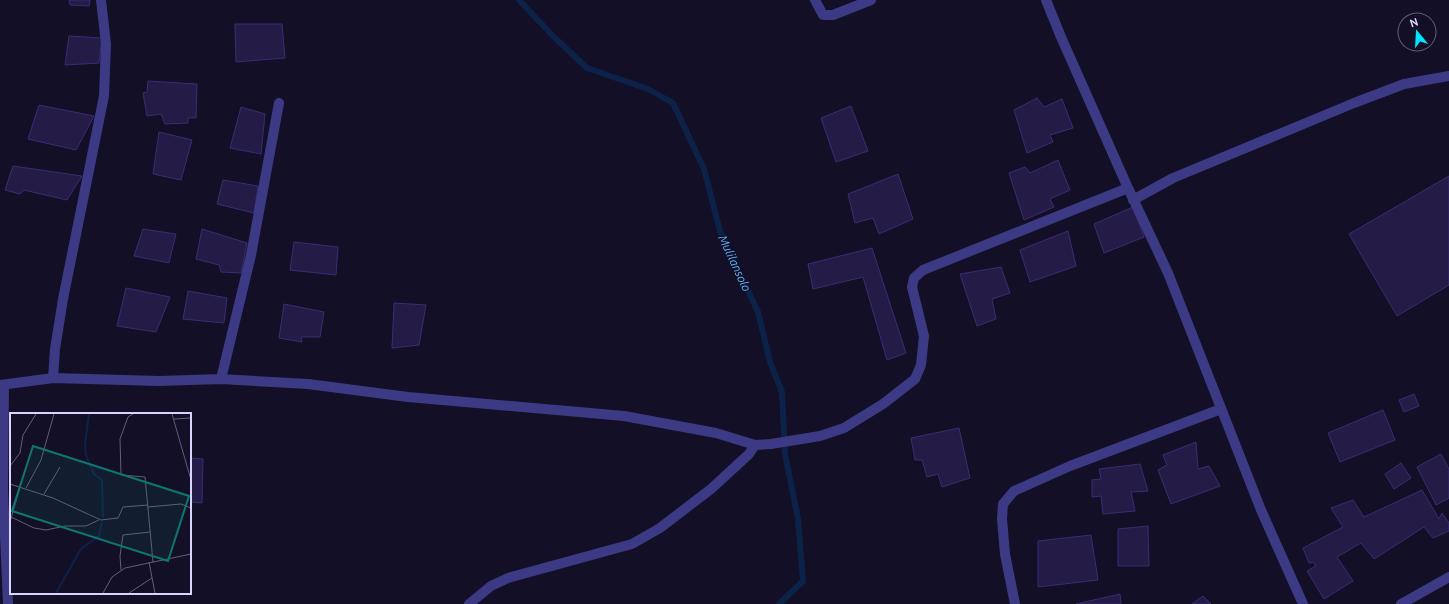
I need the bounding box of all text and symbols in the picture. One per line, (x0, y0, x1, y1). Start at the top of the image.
north arrow (1397, 12, 1437, 52)
text: N (1408, 16, 1420, 29)
water label: Mulilansolo (716, 233, 754, 294)
inset map (10, 413, 191, 594)

